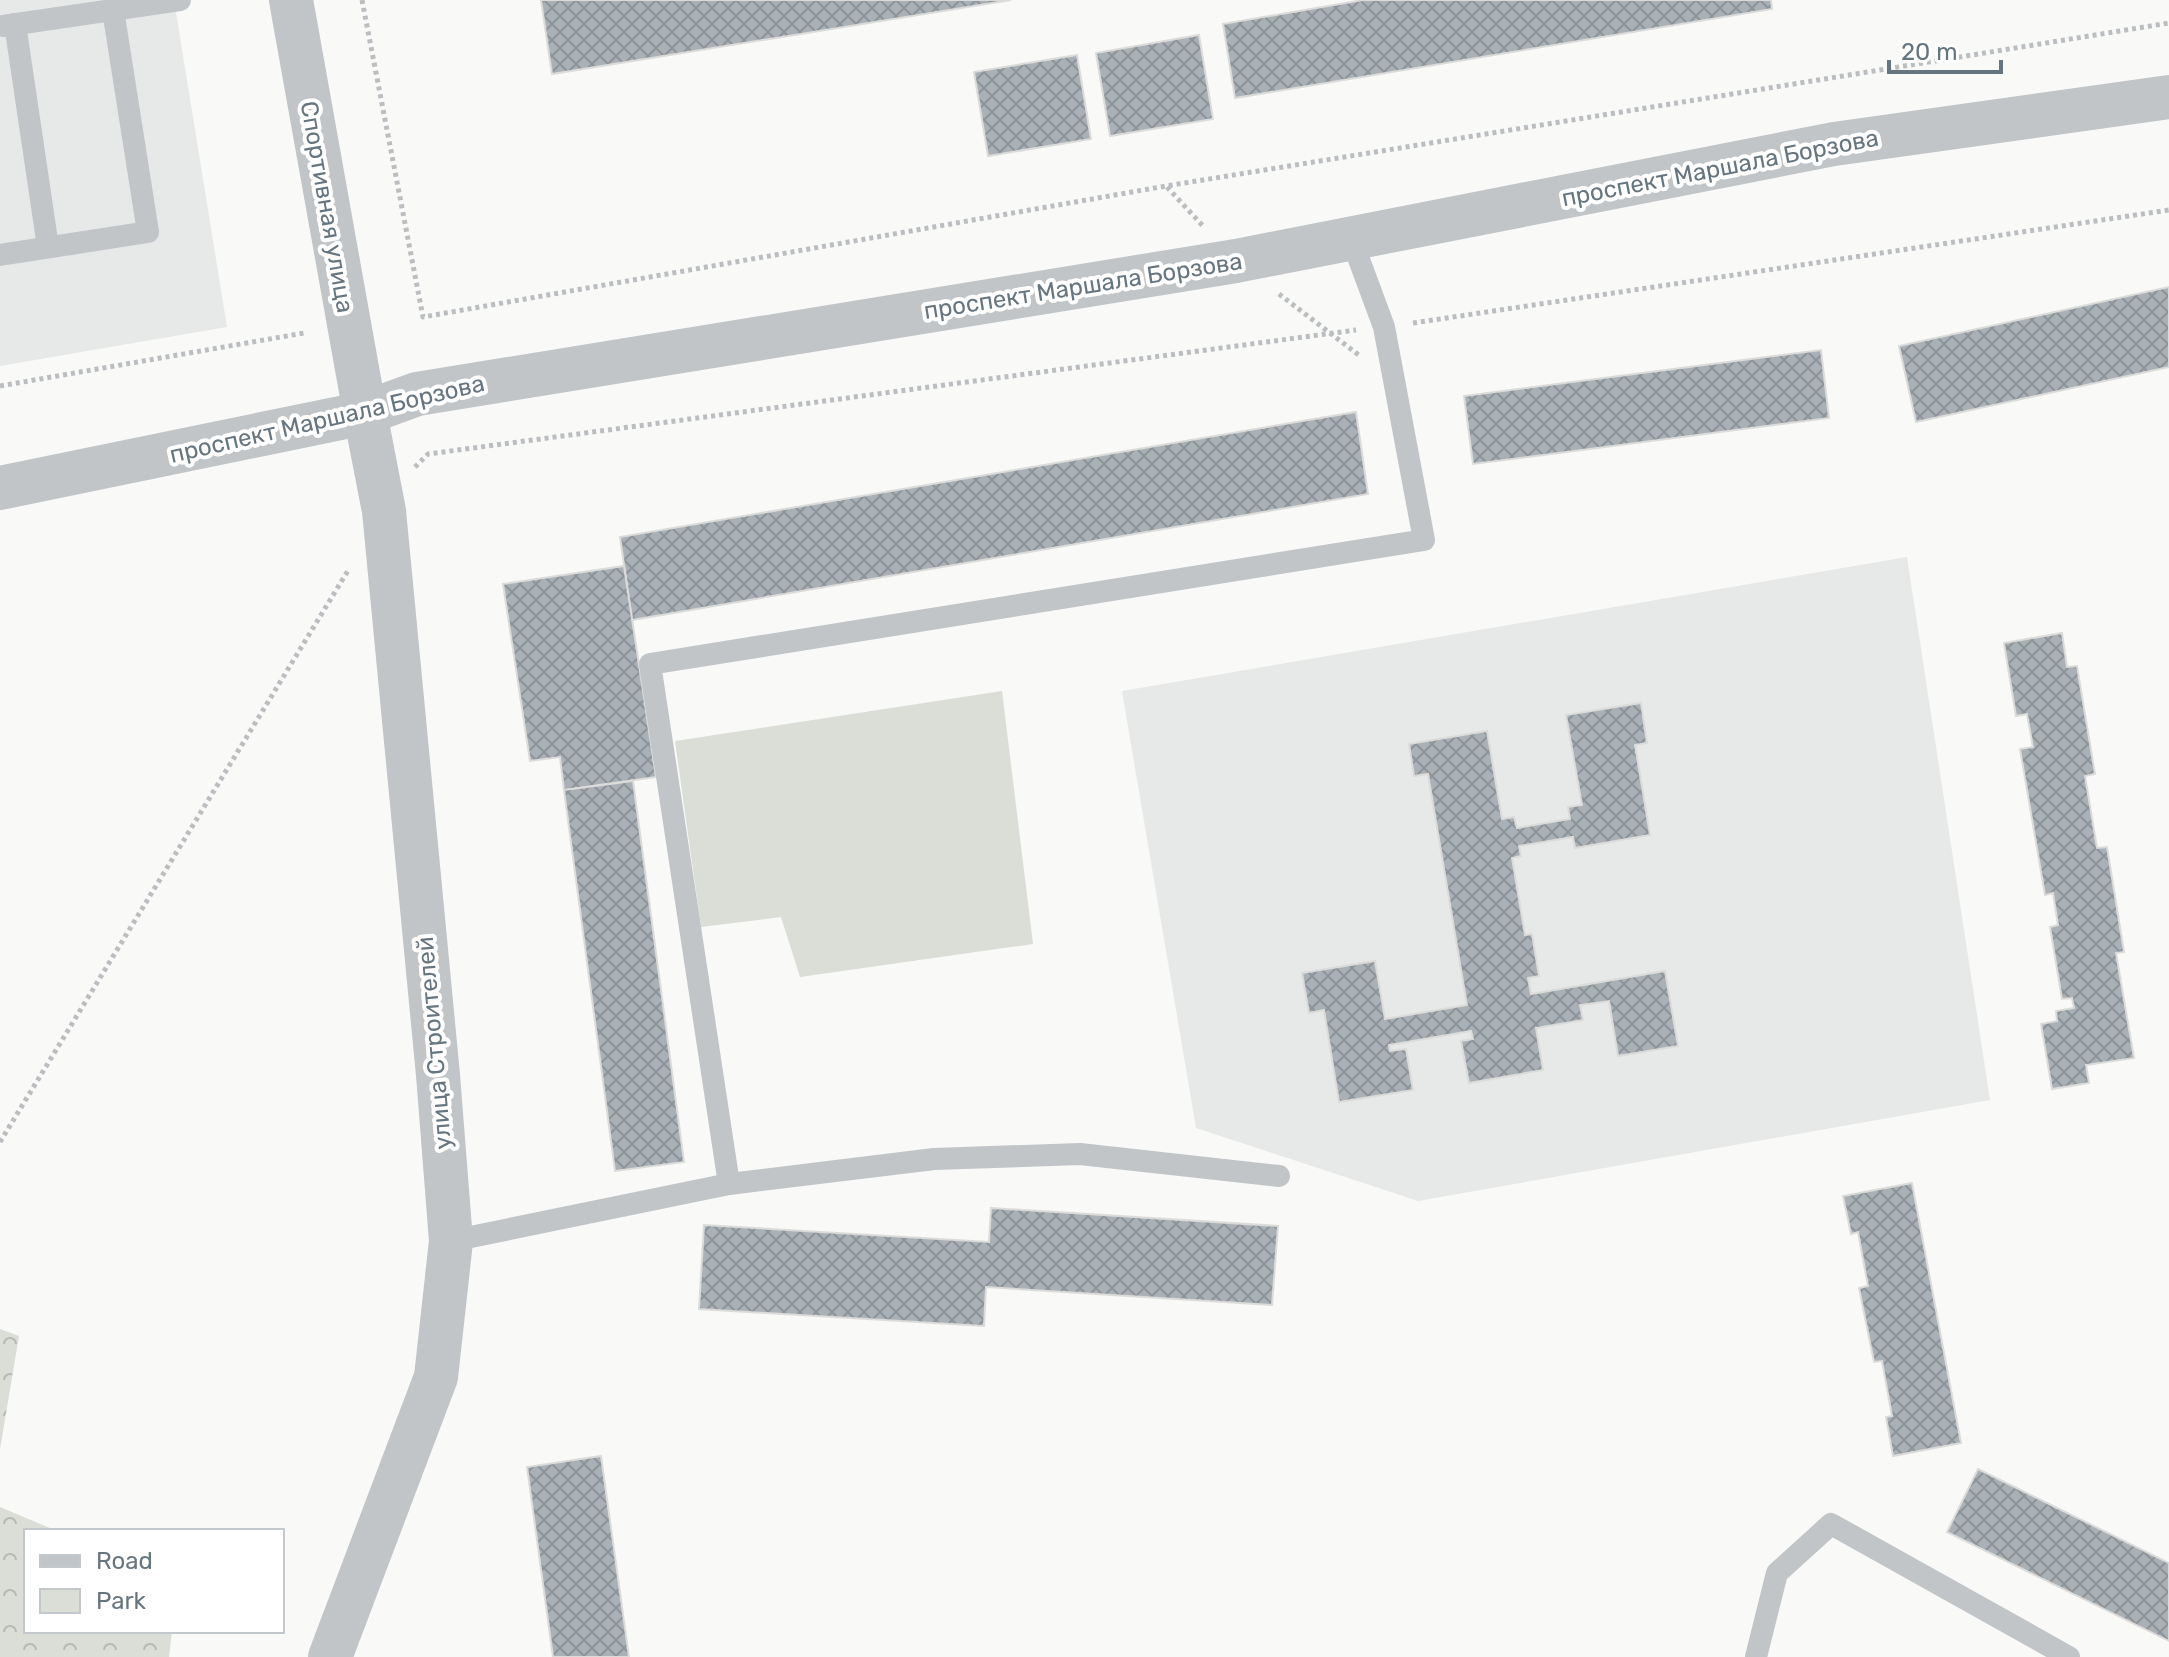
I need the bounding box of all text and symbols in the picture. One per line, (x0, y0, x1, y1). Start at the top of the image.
scale bar (1889, 24, 2001, 74)
text: 20 m (1901, 38, 1958, 66)
street label: Спортивная улица (295, 99, 359, 315)
street label: проспект Маршала Борзова (1559, 124, 1881, 212)
street label: проспект Маршала Борзова (922, 247, 1244, 325)
street label: проспект Маршала Борзова (167, 369, 487, 469)
street label: улица Строителей (411, 935, 457, 1151)
legend (24, 1529, 284, 1633)
text: Road (96, 1547, 153, 1575)
text: Park (96, 1587, 147, 1615)

